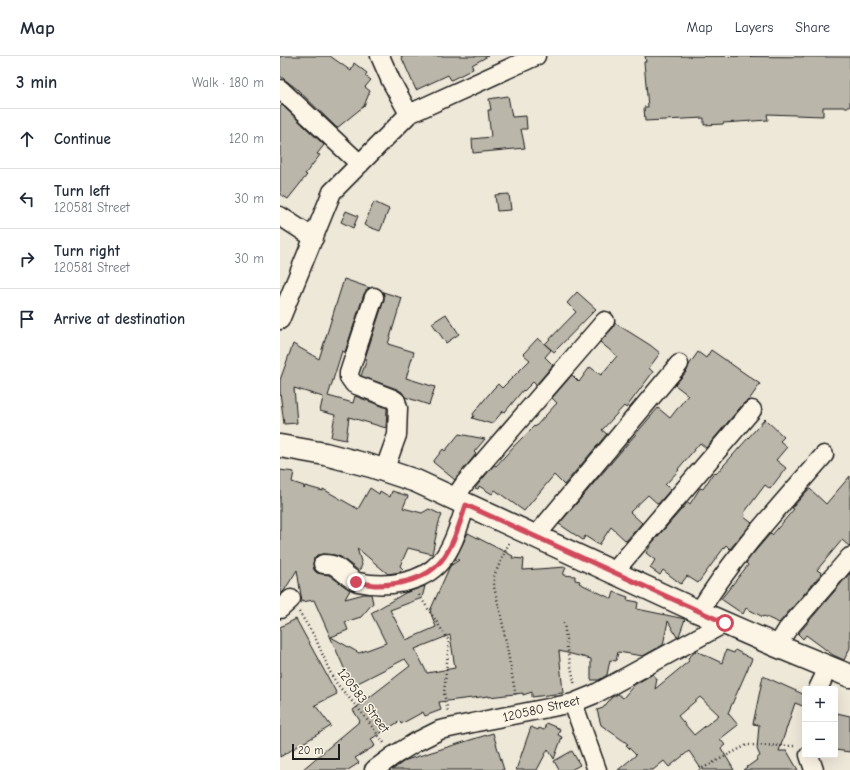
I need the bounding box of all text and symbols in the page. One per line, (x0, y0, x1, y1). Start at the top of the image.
text: Map (20, 17, 55, 39)
text: Map (686, 19, 713, 36)
text: Layers (735, 19, 773, 36)
text: Share (795, 19, 830, 36)
text: 3 min (16, 73, 57, 92)
text: Walk · 180 m (192, 75, 264, 90)
icon: ahead (16, 128, 38, 150)
text: Continue (54, 130, 111, 148)
text: 120 m (229, 131, 264, 146)
text: Turn left (54, 182, 110, 200)
icon: left (16, 188, 38, 210)
text: 30 m (234, 191, 264, 206)
text: 120581 Street (54, 200, 130, 215)
text: Turn right (54, 242, 120, 260)
icon: right (16, 248, 38, 270)
text: 30 m (234, 251, 264, 266)
text: 120581 Street (54, 260, 130, 275)
icon: arrive (16, 308, 38, 330)
text: Arrive at destination (54, 310, 185, 328)
route end (347, 573, 365, 591)
route start (716, 614, 734, 632)
street label: 120583 Street (334, 665, 394, 737)
map controls (802, 686, 838, 758)
button: + (802, 686, 838, 722)
street label: 120580 Street (501, 692, 582, 725)
button: − (802, 722, 838, 758)
scale bar (292, 742, 340, 761)
text: 20 m (298, 744, 323, 757)

